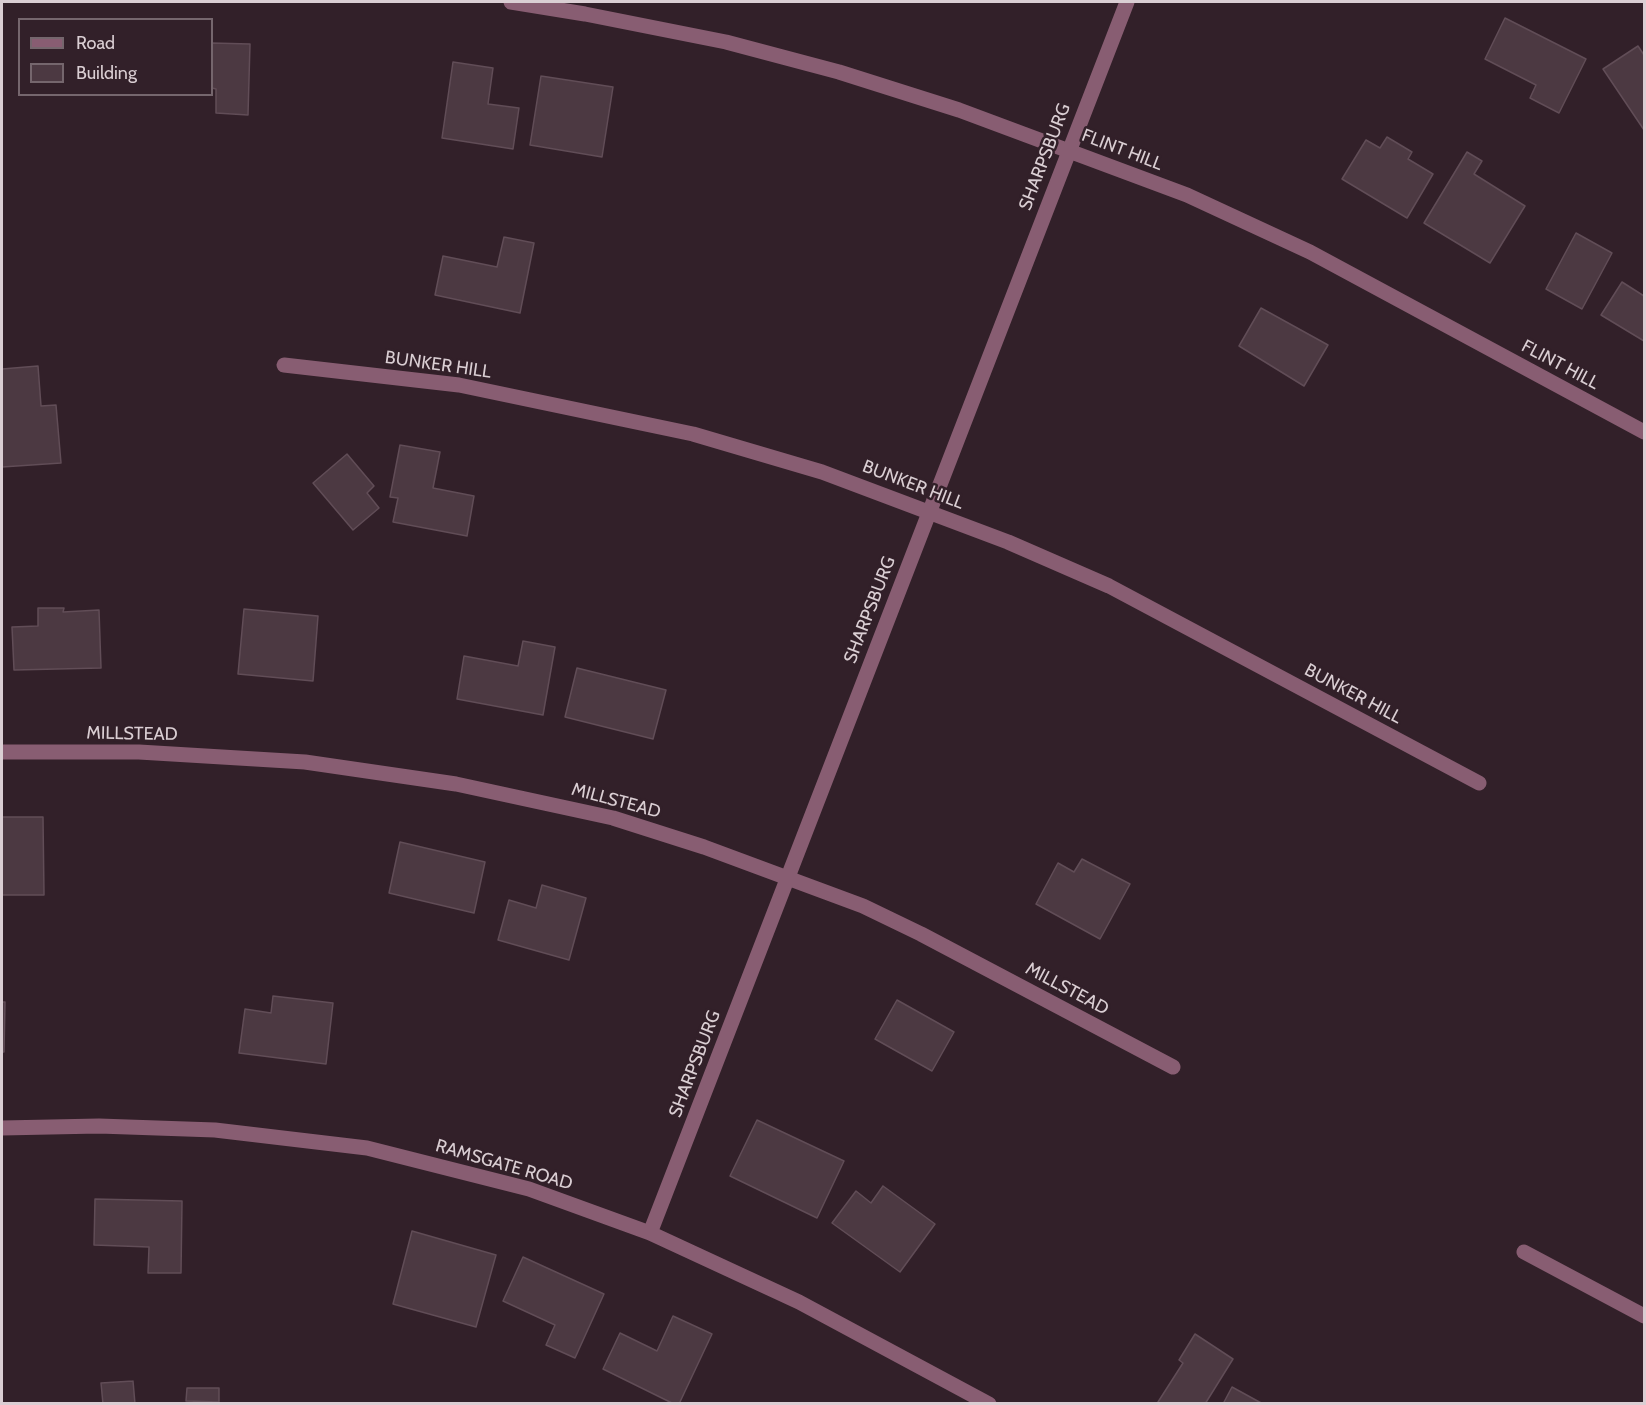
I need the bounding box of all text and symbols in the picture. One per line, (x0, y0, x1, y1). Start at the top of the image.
legend (18, 18, 213, 96)
text: Road (76, 32, 115, 54)
text: Building (76, 62, 137, 84)
street label: SHARPSBURG (1015, 101, 1075, 213)
street label: FLINT HILL (1079, 125, 1165, 175)
street label: FLINT HILL (1518, 336, 1602, 394)
street label: BUNKER HILL (384, 347, 492, 383)
street label: BUNKER HILL (859, 456, 967, 514)
street label: SHARPSBURG (840, 554, 900, 666)
street label: BUNKER HILL (1301, 659, 1405, 729)
street label: MILLSTEAD (86, 722, 178, 746)
street label: MILLSTEAD (569, 779, 663, 823)
street label: MILLSTEAD (1022, 958, 1112, 1020)
street label: SHARPSBURG (665, 1008, 725, 1120)
street label: RAMSGATE ROAD (433, 1135, 575, 1195)

